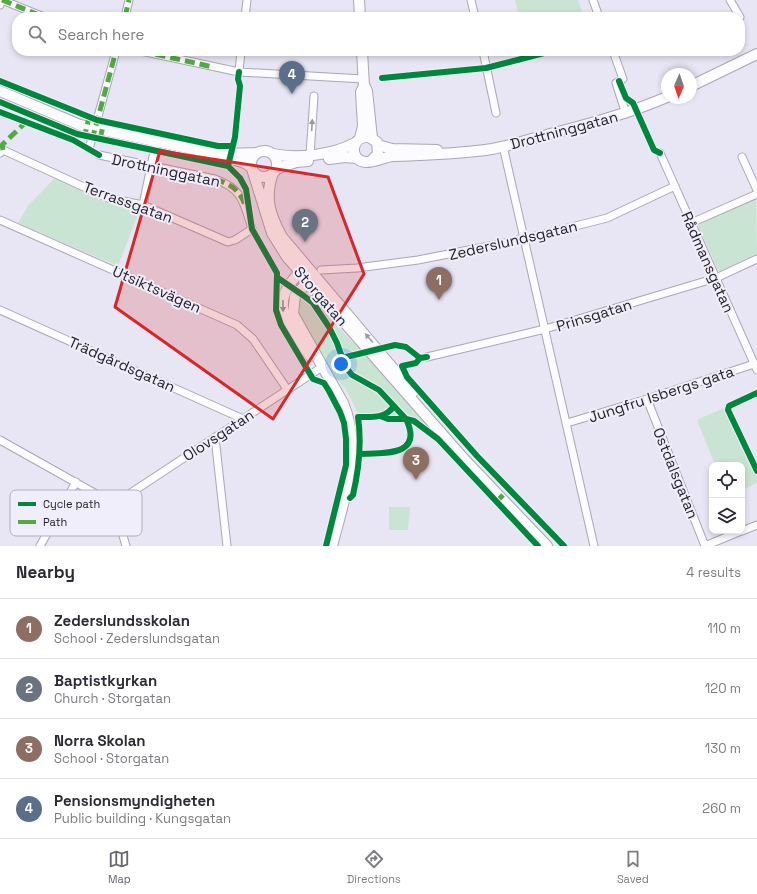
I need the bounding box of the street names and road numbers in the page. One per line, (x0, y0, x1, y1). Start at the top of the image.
street label: Drottninggatan (508, 107, 620, 153)
street label: Drottninggatan (110, 149, 222, 191)
street label: Terrassgatan (81, 177, 175, 227)
street label: Rådmansgatan (677, 209, 739, 315)
street label: Zederslundsgatan (447, 216, 579, 264)
street label: Utsiktsvägen (110, 261, 204, 317)
street label: Storgatan (290, 262, 352, 330)
street label: Prinsgatan (554, 295, 634, 335)
street label: Trädgårdsgatan (66, 332, 178, 396)
street label: Jungfru Isbergs gata (586, 361, 737, 427)
street label: Olovsgatan (179, 405, 257, 465)
street label: Ostdalsgatan (649, 425, 703, 521)

